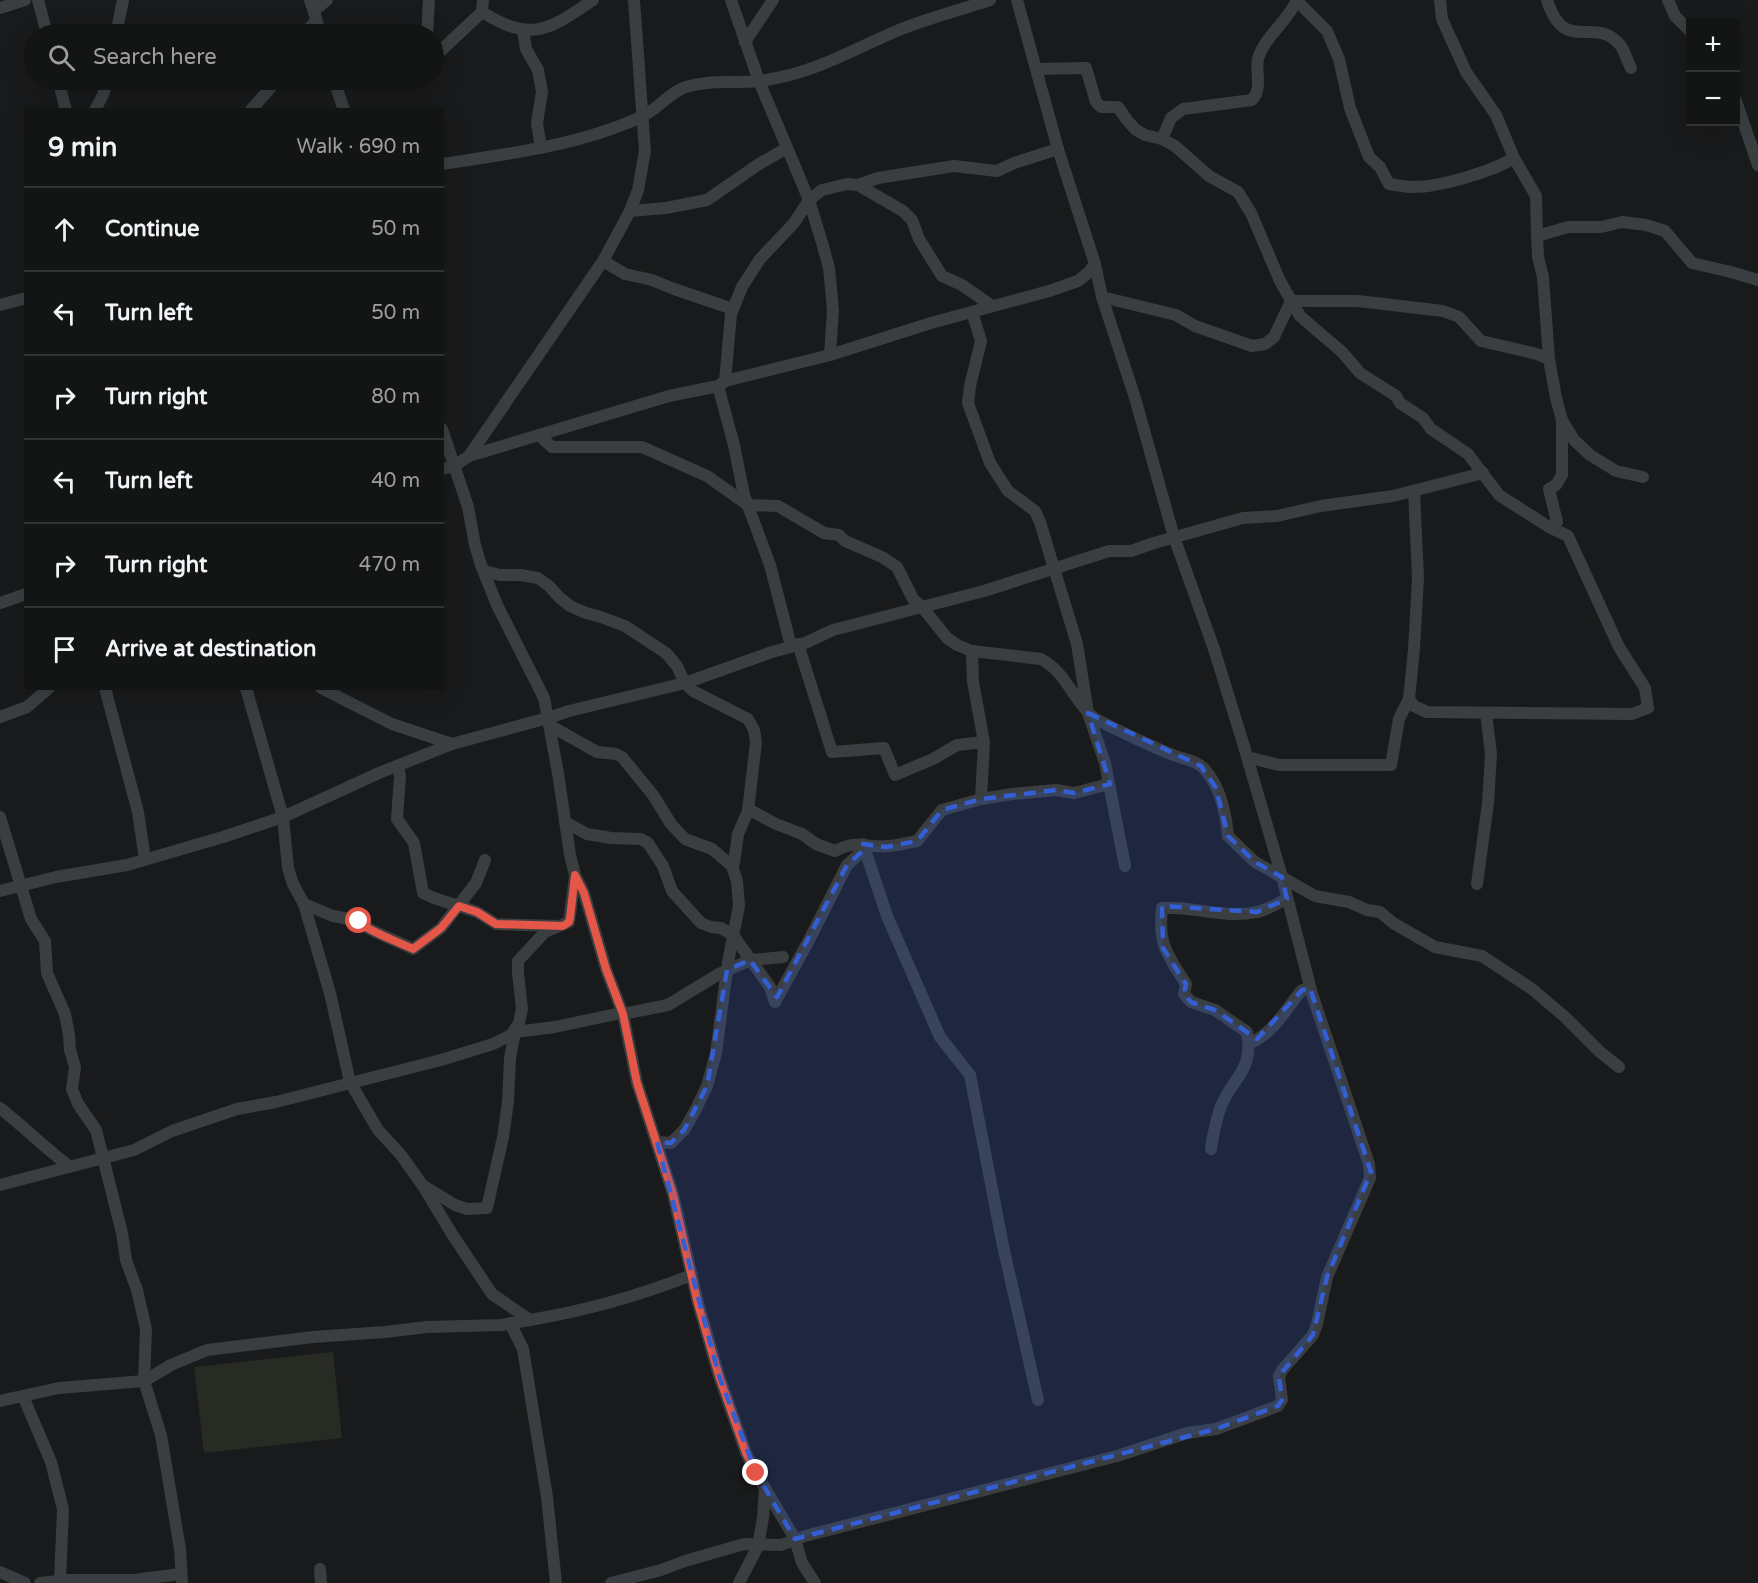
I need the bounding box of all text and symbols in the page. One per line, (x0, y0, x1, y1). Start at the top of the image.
map controls (1686, 18, 1740, 126)
button: + (1686, 18, 1740, 72)
search box (24, 24, 444, 90)
icon: search (45, 41, 78, 74)
text: Search here (93, 44, 217, 70)
button: − (1686, 72, 1740, 126)
text: 9 min (48, 132, 117, 163)
text: Walk · 690 m (297, 135, 420, 159)
icon: ahead (48, 213, 81, 246)
text: Continue (105, 216, 200, 242)
text: 50 m (371, 217, 420, 241)
icon: left (48, 297, 81, 330)
text: Turn left (105, 300, 193, 326)
text: 50 m (371, 301, 420, 325)
icon: right (48, 381, 81, 414)
text: Turn right (105, 384, 207, 410)
text: 80 m (371, 385, 420, 409)
icon: left (48, 465, 81, 498)
text: Turn left (105, 468, 193, 494)
text: 40 m (371, 469, 420, 493)
icon: right (48, 549, 81, 582)
text: Turn right (105, 552, 207, 578)
text: 470 m (359, 553, 420, 577)
icon: arrive (48, 633, 81, 666)
text: Arrive at destination (105, 636, 316, 662)
route start (345, 907, 371, 933)
route end (742, 1459, 768, 1485)

